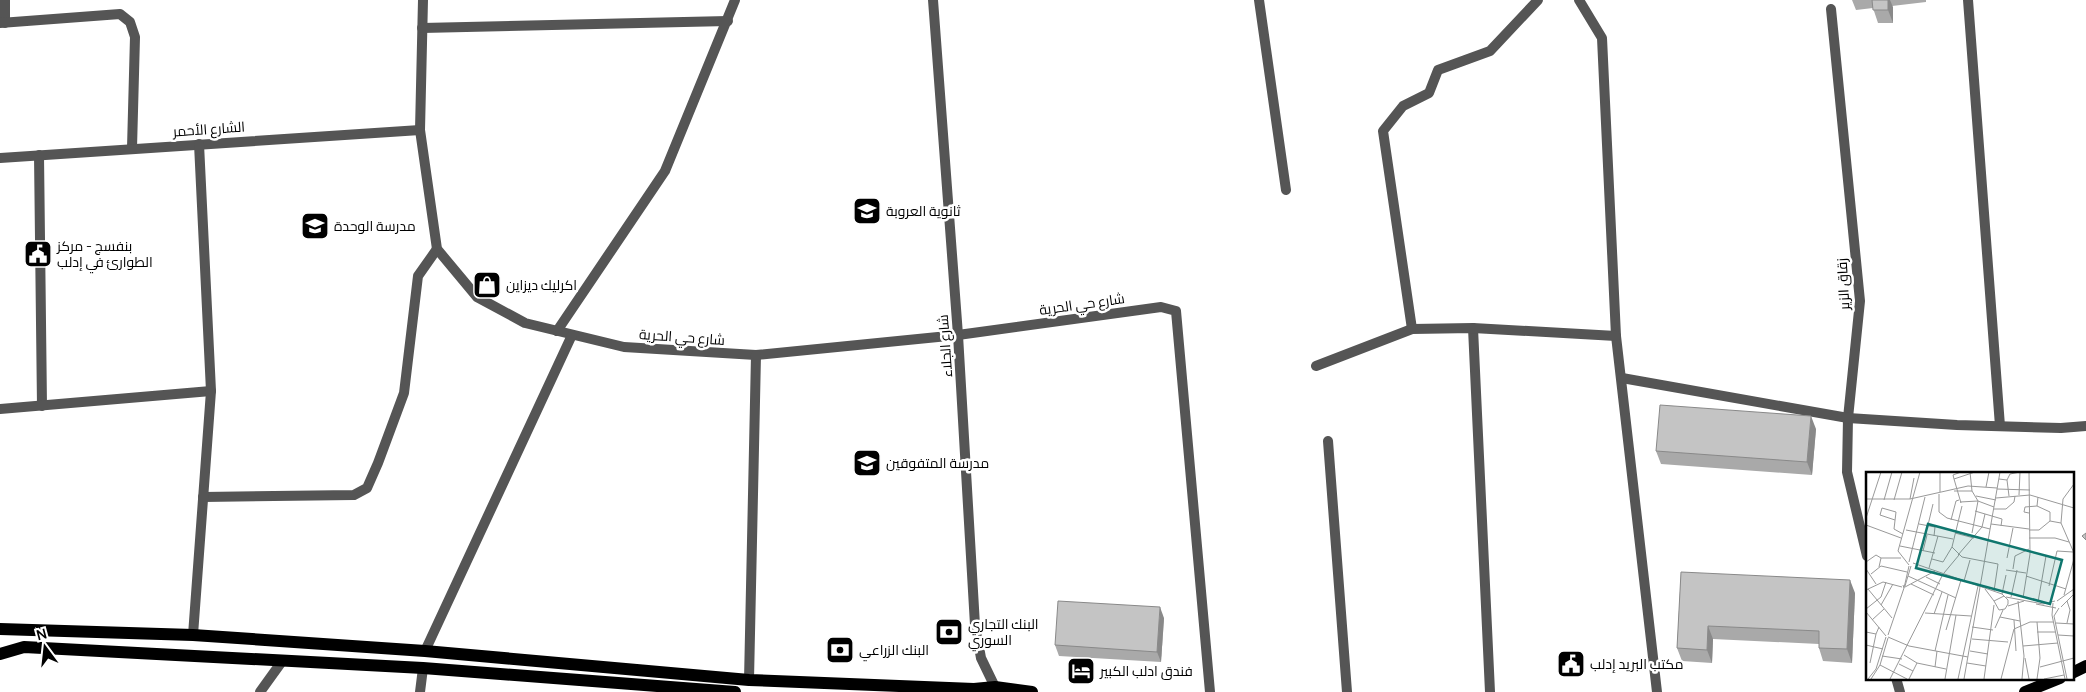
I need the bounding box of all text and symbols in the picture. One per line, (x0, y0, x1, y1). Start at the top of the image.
street label: الشارع الأحمر (171, 117, 246, 141)
school or university icon: ثانوية العروبة (852, 196, 882, 226)
place label: ثانوية العروبة (886, 201, 961, 220)
school or university icon: مدرسة الوحدة (300, 211, 330, 241)
place label: مدرسة الوحدة (334, 216, 416, 235)
place label: بنفسج - مركز الطوارئ في إدلب (56, 236, 153, 274)
public building icon: بنفسج - مركز الطوارئ في إدلب (23, 239, 53, 269)
street label: زقاق الزير (1832, 258, 1853, 312)
shop icon: اكرليك ديزاين (472, 270, 502, 300)
place label: اكرليك ديزاين (506, 275, 577, 294)
street label: شارع حي الحرية (1038, 288, 1126, 322)
street label: شارع الجلاء (933, 314, 956, 378)
street label: شارع حي الحرية (638, 324, 726, 352)
school or university icon: مدرسة المتفوقين (852, 448, 882, 478)
place label: مدرسة المتفوقين (886, 453, 989, 472)
inset map (1866, 472, 2074, 680)
place label: البنك التجاري السوري (968, 614, 1039, 652)
bank icon: البنك التجاري السوري (934, 617, 964, 647)
north arrow (20, 622, 70, 672)
text: N (34, 623, 49, 644)
bank icon: البنك الزراعي (825, 635, 855, 665)
place label: البنك الزراعي (859, 640, 929, 662)
public building icon: مكتب البريد إدلب (1556, 649, 1586, 679)
place label: مكتب البريد إدلب (1590, 654, 1683, 673)
hotel icon: فندق ادلب الكبير (1066, 656, 1096, 686)
place label: فندق ادلب الكبير (1099, 661, 1193, 680)

